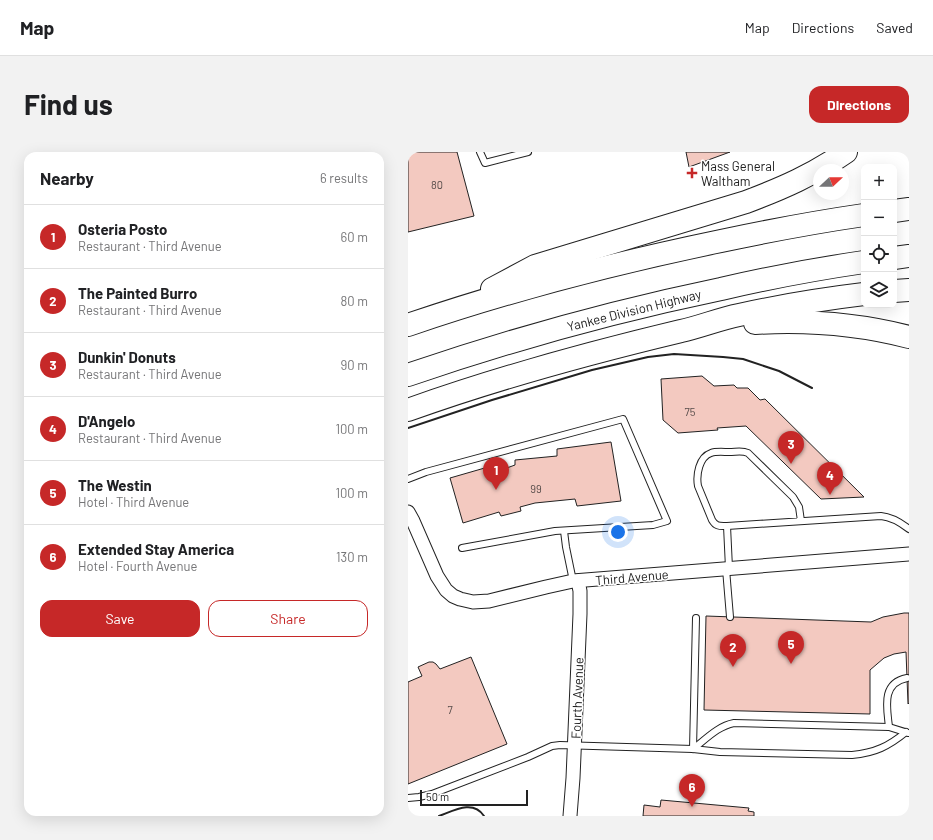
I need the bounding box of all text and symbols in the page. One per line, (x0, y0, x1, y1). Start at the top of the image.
text: Map (20, 16, 54, 39)
text: Map (745, 19, 770, 36)
text: Directions (792, 19, 854, 36)
text: Saved (876, 19, 913, 36)
button: Directions (809, 86, 909, 123)
text: Find us (24, 87, 113, 121)
place label: Mass General Waltham (701, 158, 775, 189)
north arrow (813, 164, 849, 200)
map controls (861, 164, 897, 308)
button: + (861, 164, 897, 200)
marker: Mass General Waltham (686, 167, 698, 179)
text: Nearby (40, 168, 94, 188)
text: 6 results (320, 170, 368, 186)
house number: 80 (431, 178, 443, 191)
button: − (861, 200, 897, 236)
text: Osteria Posto (78, 220, 167, 238)
text: 1 (51, 229, 55, 245)
text: 60 m (341, 229, 368, 245)
button: locate (861, 236, 897, 272)
text: Restaurant · Third Avenue (78, 238, 222, 254)
button: layers (861, 272, 897, 308)
text: The Painted Burro (78, 284, 197, 302)
street label: Yankee Division Highway (565, 286, 703, 334)
text: 2 (49, 293, 57, 309)
text: 80 m (341, 293, 368, 309)
text: Restaurant · Third Avenue (78, 302, 222, 318)
text: Dunkin' Donuts (78, 348, 176, 366)
text: 3 (49, 357, 57, 373)
text: 90 m (341, 357, 368, 373)
text: Restaurant · Third Avenue (78, 366, 222, 382)
house number: 75 (685, 405, 696, 418)
text: D'Angelo (78, 412, 135, 430)
text: 4 (49, 421, 57, 437)
text: 100 m (335, 421, 368, 437)
text: Restaurant · Third Avenue (78, 430, 222, 446)
pin: 3 (778, 431, 804, 464)
pin: 1 (483, 457, 509, 490)
pin: 4 (817, 462, 843, 495)
text: The Westin (78, 476, 152, 494)
house number: 99 (530, 482, 542, 495)
text: 5 (49, 485, 57, 501)
text: 100 m (335, 485, 368, 501)
text: Hotel · Third Avenue (78, 494, 189, 510)
your location (608, 522, 628, 542)
text: Extended Stay America (78, 540, 234, 558)
text: 6 (50, 549, 56, 565)
text: 130 m (336, 549, 368, 565)
text: Hotel · Fourth Avenue (78, 558, 197, 574)
street label: Third Avenue (595, 566, 669, 588)
button: Save (40, 600, 200, 637)
button: Share (208, 600, 368, 637)
pin: 5 (778, 631, 804, 664)
pin: 2 (720, 634, 746, 667)
street label: Fourth Avenue (568, 657, 586, 739)
house number: 7 (447, 703, 453, 716)
pin: 6 (679, 774, 705, 807)
scale bar (420, 788, 528, 807)
text: 50 m (426, 790, 449, 803)

